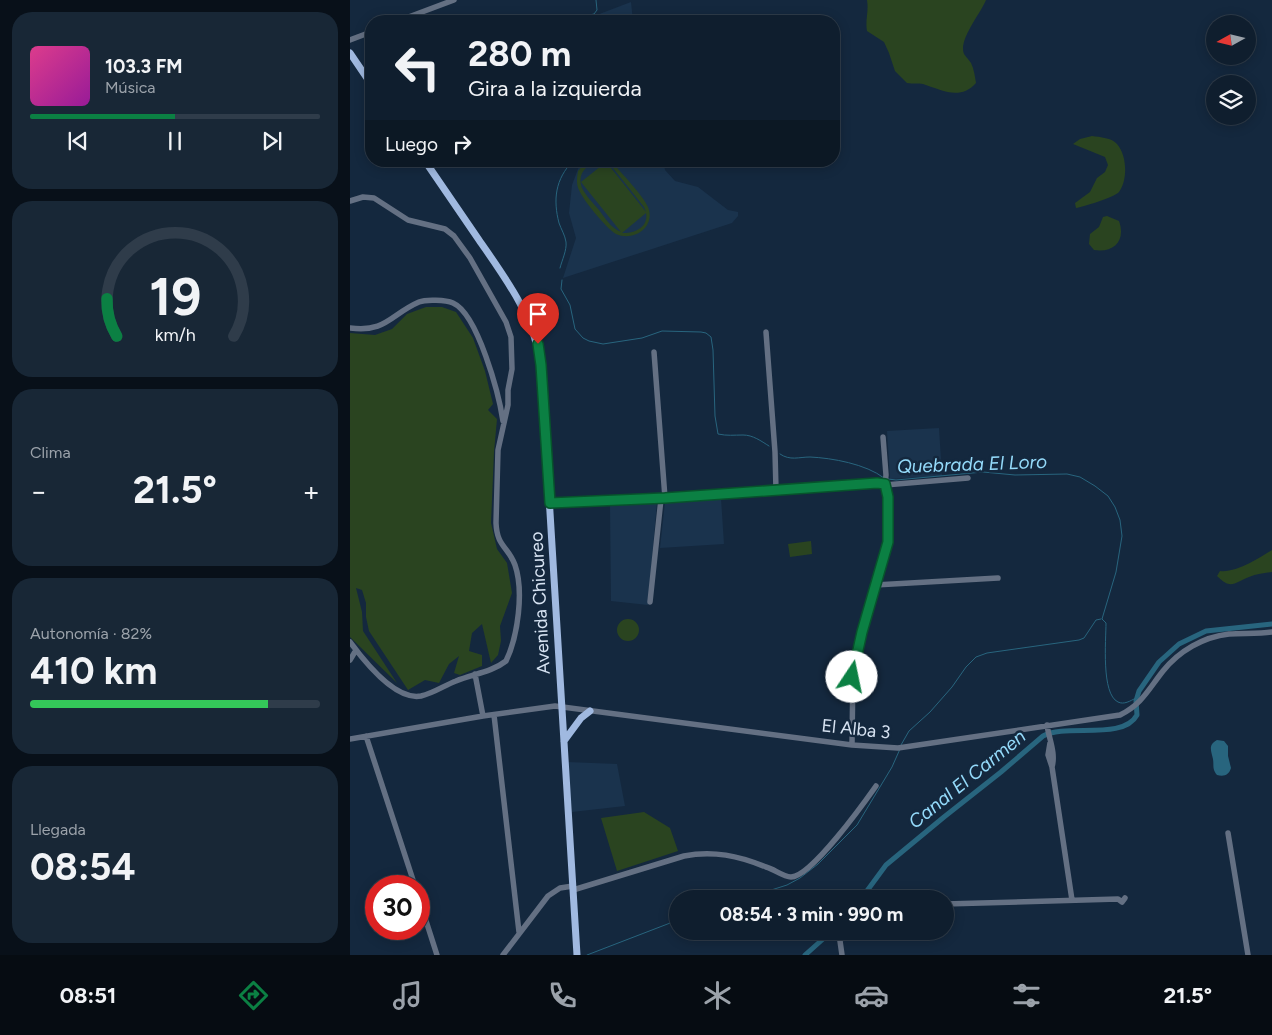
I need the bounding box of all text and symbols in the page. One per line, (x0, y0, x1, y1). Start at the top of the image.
north arrow (1206, 15, 1256, 65)
map controls (1206, 15, 1256, 125)
text: 280 m (468, 33, 571, 75)
icon: left (385, 35, 450, 100)
text: 103.3 FM (105, 55, 183, 78)
text: Gira a la izquierda (468, 75, 642, 102)
button: layers (1206, 75, 1256, 125)
text: Música (105, 78, 155, 97)
icon: previous (64, 127, 92, 155)
icon: pause (161, 127, 189, 155)
icon: next (258, 127, 286, 155)
icon: right (448, 130, 476, 158)
text: Luego (385, 133, 438, 156)
text: 19 (149, 266, 201, 328)
pin (517, 293, 559, 344)
icon: arrive (524, 300, 552, 328)
text: km/h (155, 324, 195, 345)
text: Clima (30, 443, 71, 462)
water label: Quebrada El Loro (897, 450, 1047, 478)
text: 21.5° (133, 467, 217, 513)
text: − (30, 474, 47, 508)
text: + (303, 474, 320, 508)
street label: Avenida Chicureo (525, 531, 555, 675)
text: Autonomía · 82% (30, 624, 152, 643)
text: 410 km (30, 648, 157, 694)
position arrow (825, 650, 877, 702)
street label: El Alba 3 (820, 714, 892, 744)
water label: Canal El Carmen (904, 724, 1031, 833)
text: Llegada (30, 820, 86, 839)
text: 08:54 (30, 844, 135, 890)
speed limit sign: 30 (365, 875, 430, 940)
text: 08:54 · 3 min · 990 m (720, 903, 903, 926)
icon: directions (236, 978, 271, 1013)
icon: music (390, 978, 425, 1013)
icon: phone (545, 978, 580, 1013)
icon: climate (700, 978, 735, 1013)
icon: car (854, 978, 889, 1013)
icon: filters (1009, 978, 1044, 1013)
text: 08:51 (60, 982, 116, 1009)
text: 21.5° (1164, 982, 1212, 1009)

